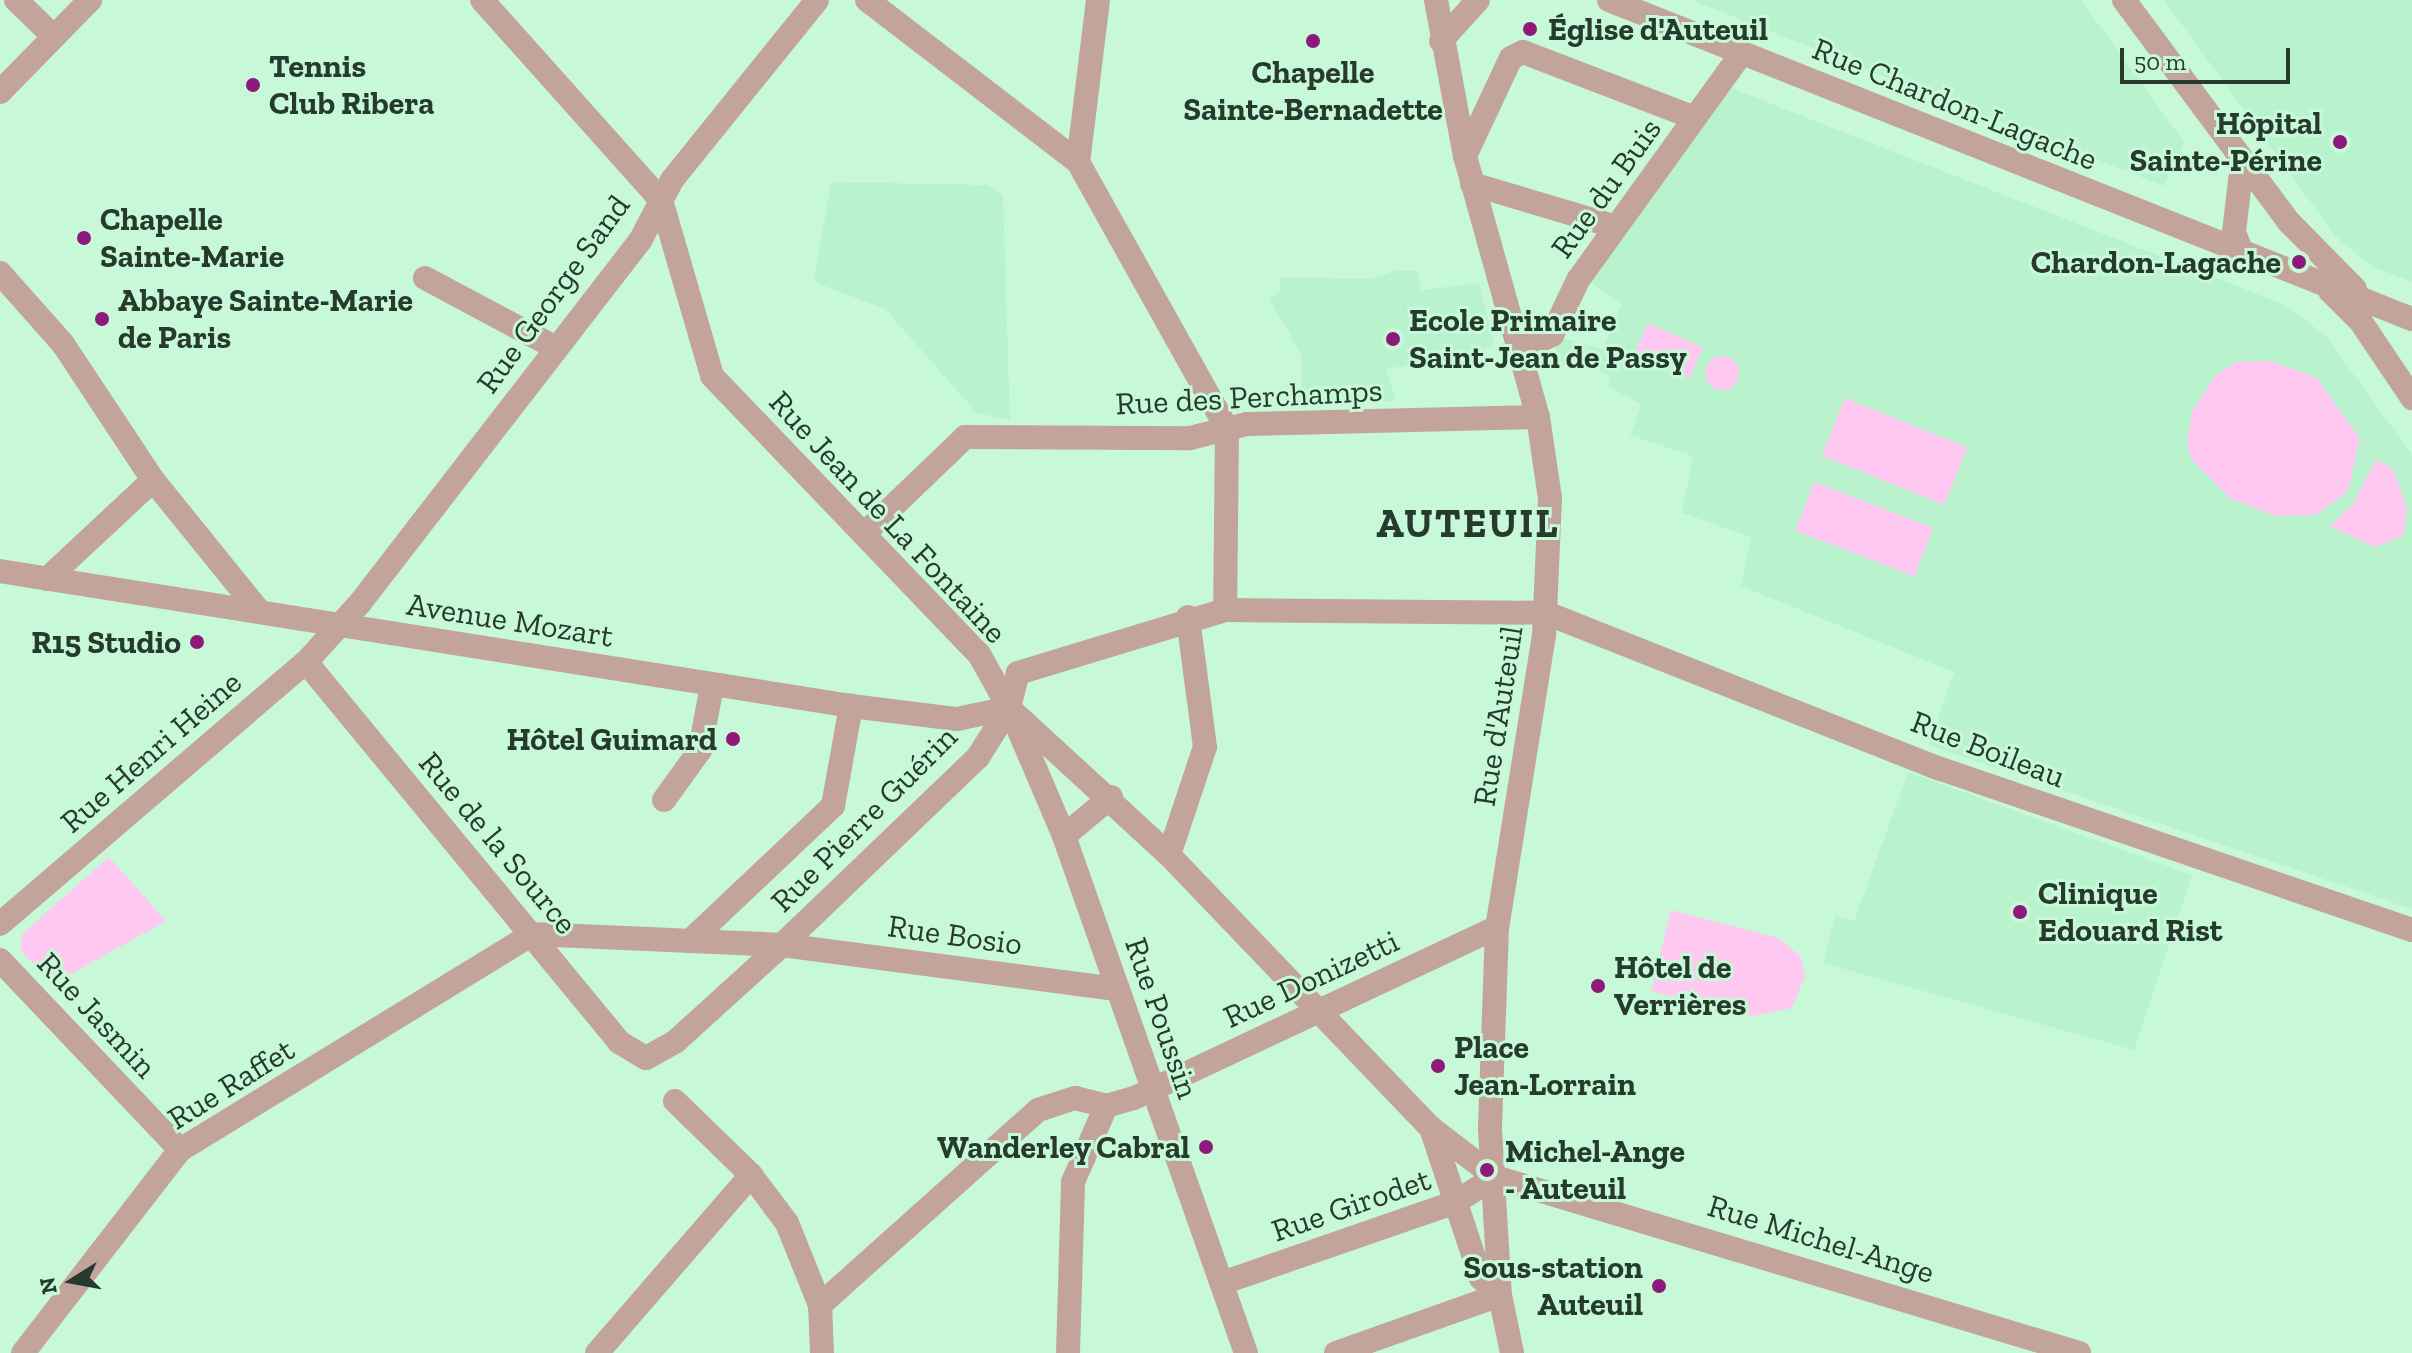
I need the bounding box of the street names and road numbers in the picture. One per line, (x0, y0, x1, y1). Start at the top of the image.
street label: Rue Chardon-Lagache (1807, 29, 2103, 179)
street label: Rue du Buis (1543, 111, 1669, 265)
street label: Rue George Sand (468, 188, 638, 400)
street label: Rue des Perchamps (1114, 371, 1384, 423)
street label: Rue Jean de La Fontaine (761, 383, 1015, 651)
street label: Avenue Mozart (404, 585, 616, 655)
street label: Rue d'Auteuil (1465, 623, 1531, 809)
street label: Rue Henri Heine (53, 663, 249, 841)
street label: Rue Boileau (1906, 702, 2070, 796)
street label: Rue Pierre Guérin (763, 718, 965, 920)
street label: Rue de la Source (411, 744, 585, 942)
street label: Rue Bosio (885, 907, 1025, 963)
street label: Rue Donizetti (1217, 922, 1405, 1036)
street label: Rue Poussin (1117, 933, 1207, 1103)
street label: Rue Jasmin (29, 944, 165, 1086)
street label: Rue Raffet (161, 1030, 301, 1138)
street label: Rue Girodet (1267, 1160, 1435, 1250)
street label: Rue Michel-Ange (1703, 1186, 1939, 1292)

